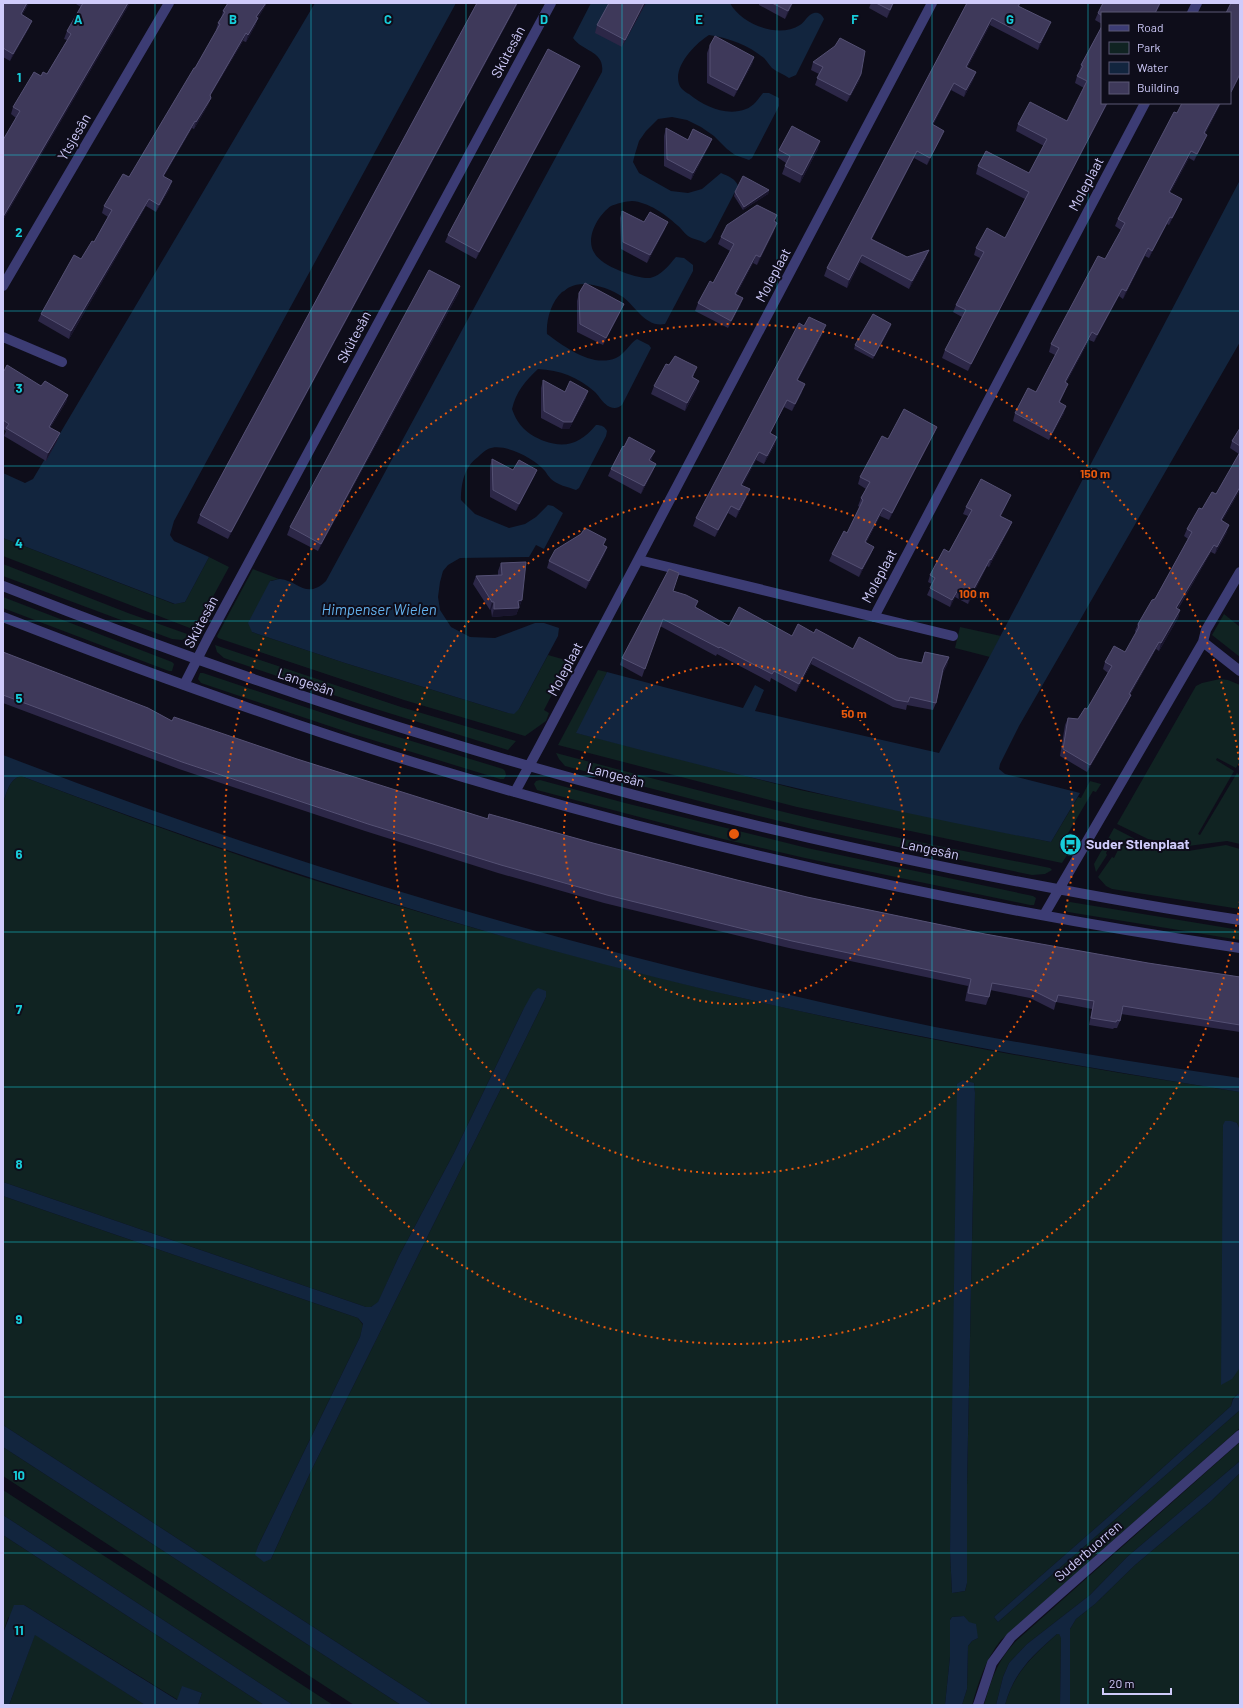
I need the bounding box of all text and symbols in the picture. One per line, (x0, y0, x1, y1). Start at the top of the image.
text: A (74, 11, 83, 27)
text: B (229, 11, 237, 27)
text: C (384, 11, 392, 27)
text: D (540, 11, 548, 27)
text: E (695, 11, 703, 27)
text: F (851, 11, 859, 27)
text: G (1006, 11, 1014, 27)
legend (1101, 12, 1231, 104)
text: Road (1137, 20, 1164, 34)
street label: Skûtesân (487, 23, 528, 81)
text: Park (1137, 40, 1161, 54)
text: Water (1137, 60, 1169, 74)
text: 1 (17, 69, 21, 85)
text: Building (1137, 80, 1179, 94)
street label: Ytsjesân (53, 110, 94, 163)
street label: Moleplaat (1064, 154, 1107, 214)
text: 2 (15, 224, 23, 240)
street label: Moleplaat (751, 245, 794, 305)
street label: Skûtesân (333, 308, 374, 366)
text: 3 (15, 380, 23, 396)
text: 150 m (1080, 466, 1110, 480)
text: 4 (15, 535, 23, 551)
street label: Moleplaat (857, 546, 900, 606)
text: 100 m (959, 586, 989, 600)
street label: Skûtesân (180, 593, 221, 651)
water label: Himpenser Wielen (322, 600, 437, 618)
street label: Moleplaat (543, 639, 586, 699)
street label: Langesân (276, 664, 337, 699)
text: 5 (15, 690, 23, 706)
text: 50 m (841, 706, 867, 720)
street label: Langesân (585, 759, 647, 790)
centre of rings (727, 827, 741, 841)
bus stop icon: Suder Stienplaat (1057, 831, 1083, 857)
street label: Langesân (900, 834, 961, 863)
place label: Suder Stienplaat (1086, 835, 1190, 852)
text: 6 (16, 846, 23, 862)
text: 7 (16, 1001, 23, 1017)
text: 8 (15, 1156, 23, 1172)
text: 9 (16, 1311, 23, 1327)
text: 10 (13, 1467, 25, 1483)
street label: Suderbuorren (1050, 1517, 1125, 1585)
text: 11 (14, 1622, 24, 1638)
scale bar (1103, 1670, 1171, 1696)
text: 20 m (1109, 1676, 1135, 1690)

